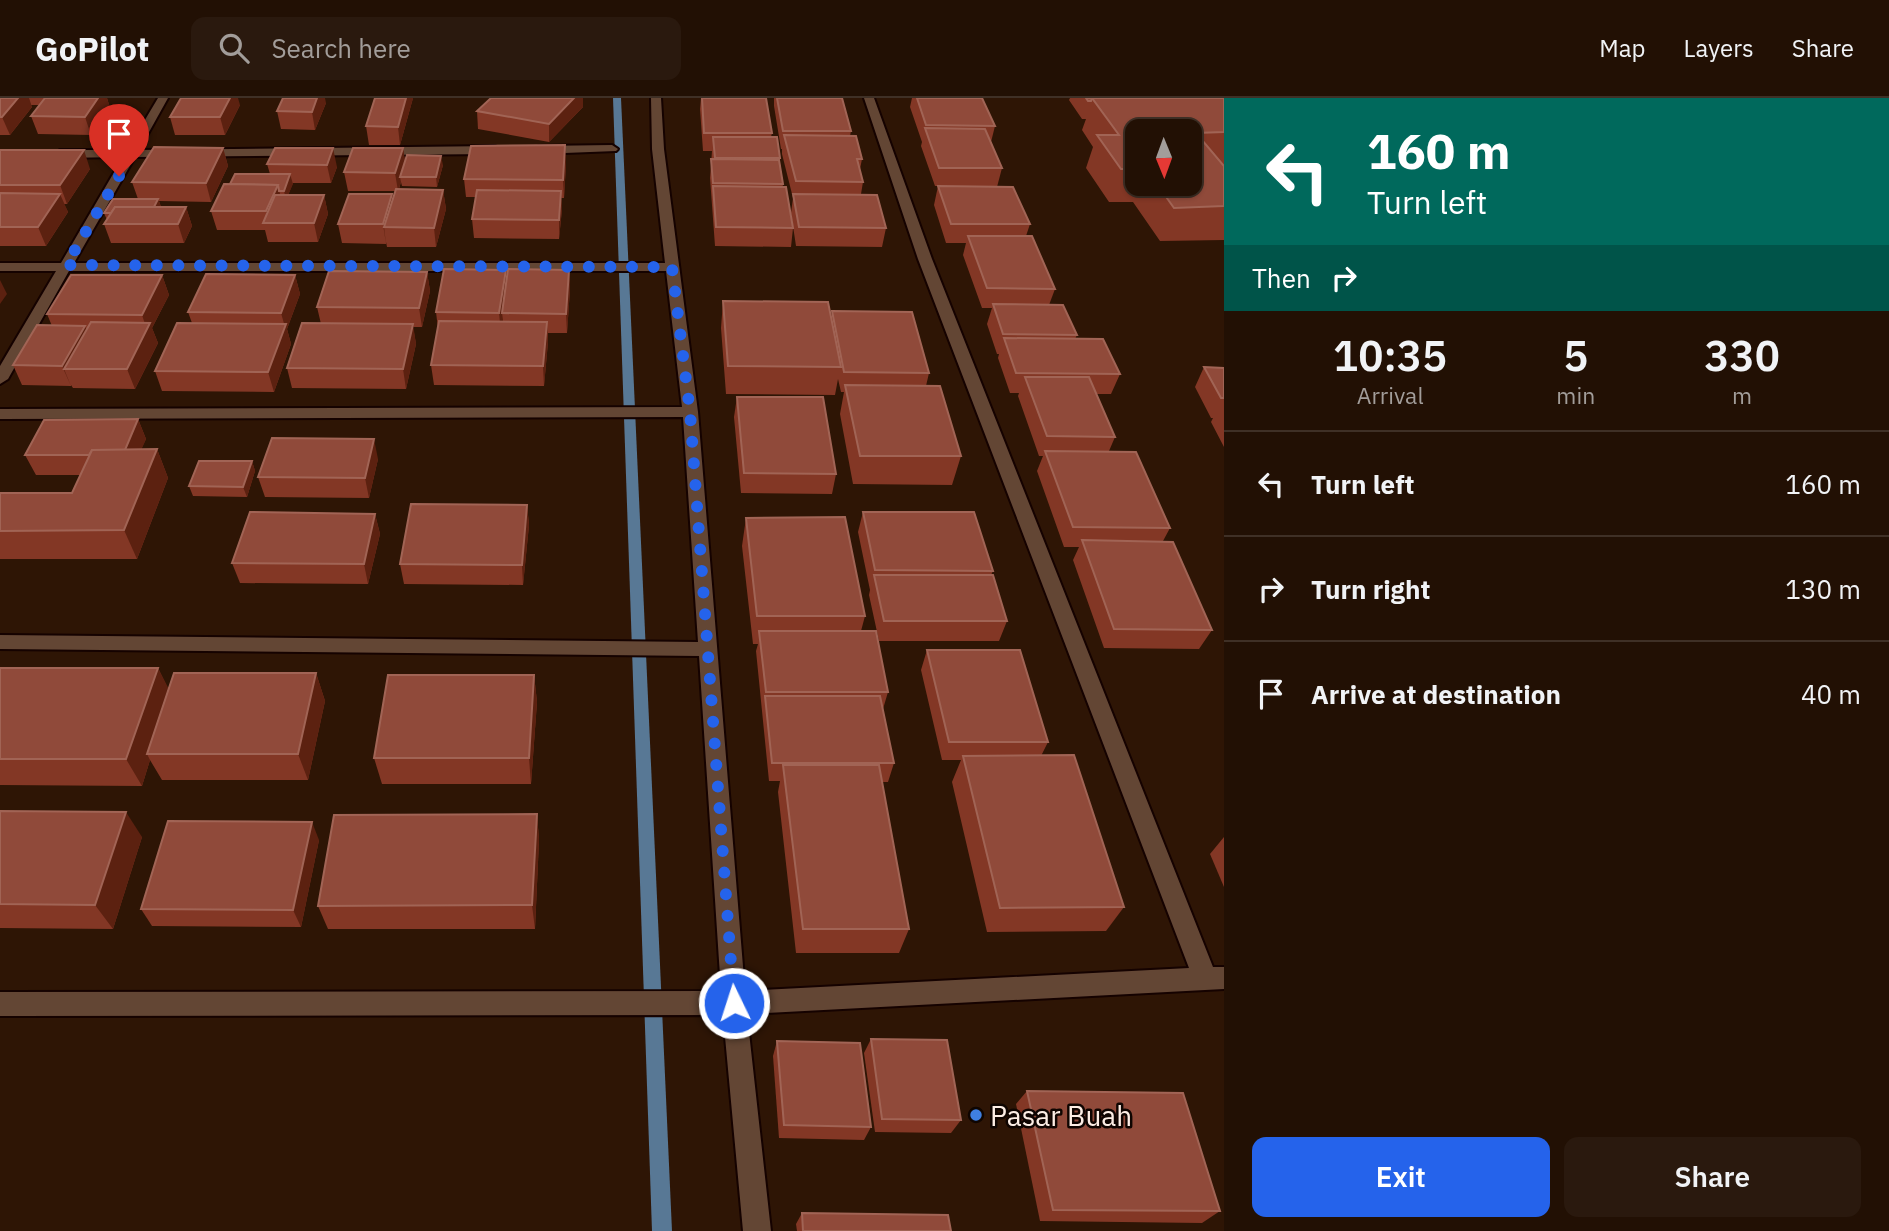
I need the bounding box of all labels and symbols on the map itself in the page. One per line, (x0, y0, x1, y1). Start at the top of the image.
pin (89, 104, 149, 176)
north arrow (1125, 119, 1202, 196)
position arrow (697, 966, 771, 1040)
place label: Pasar Buah (990, 1097, 1132, 1134)
marker: Pasar Buah (968, 1107, 984, 1123)

